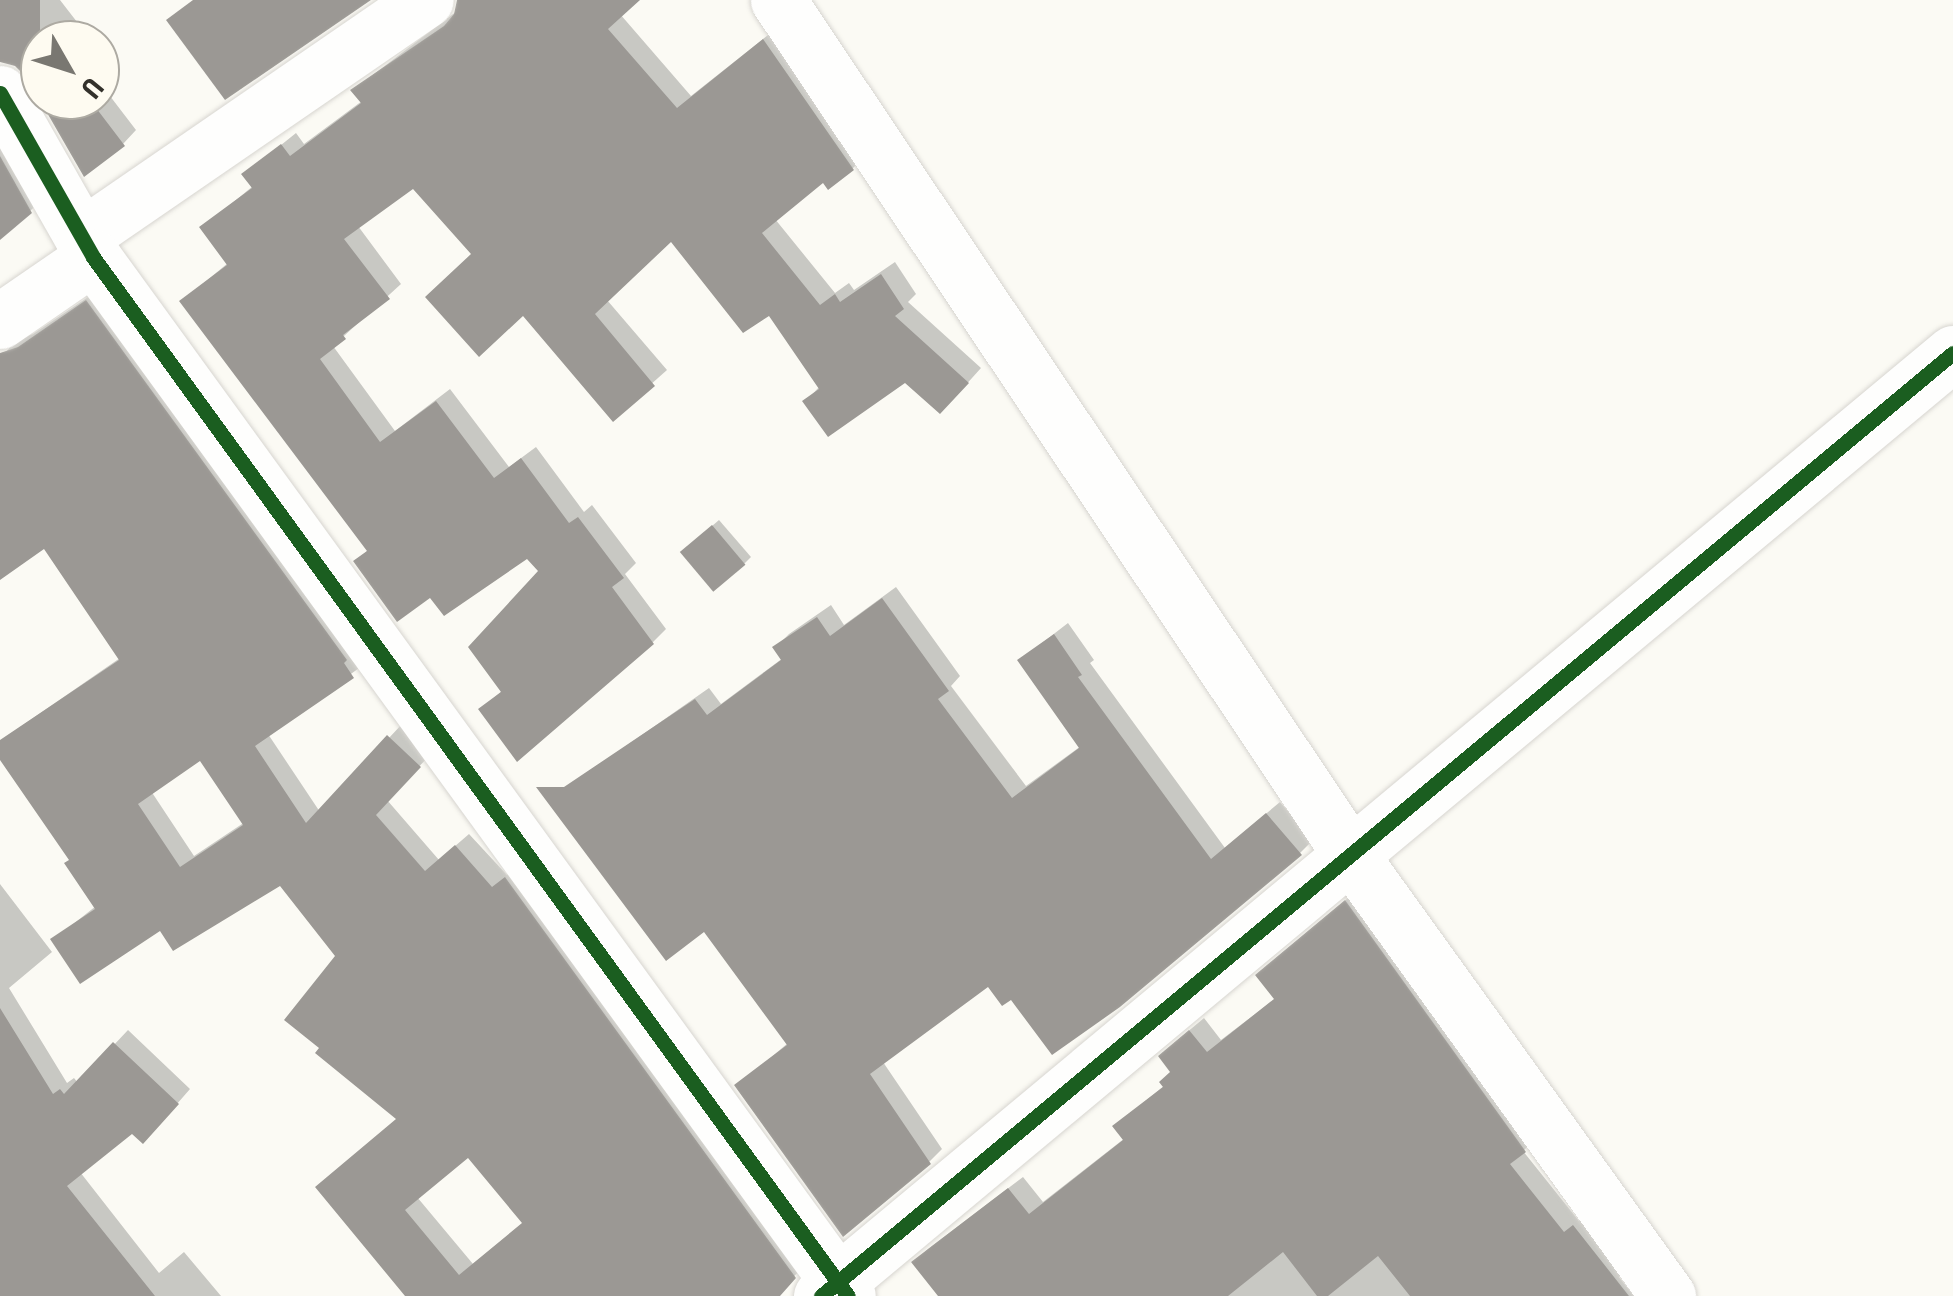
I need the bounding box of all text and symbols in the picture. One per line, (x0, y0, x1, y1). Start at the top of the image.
north arrow (20, 20, 120, 120)
text: U (74, 71, 110, 105)

